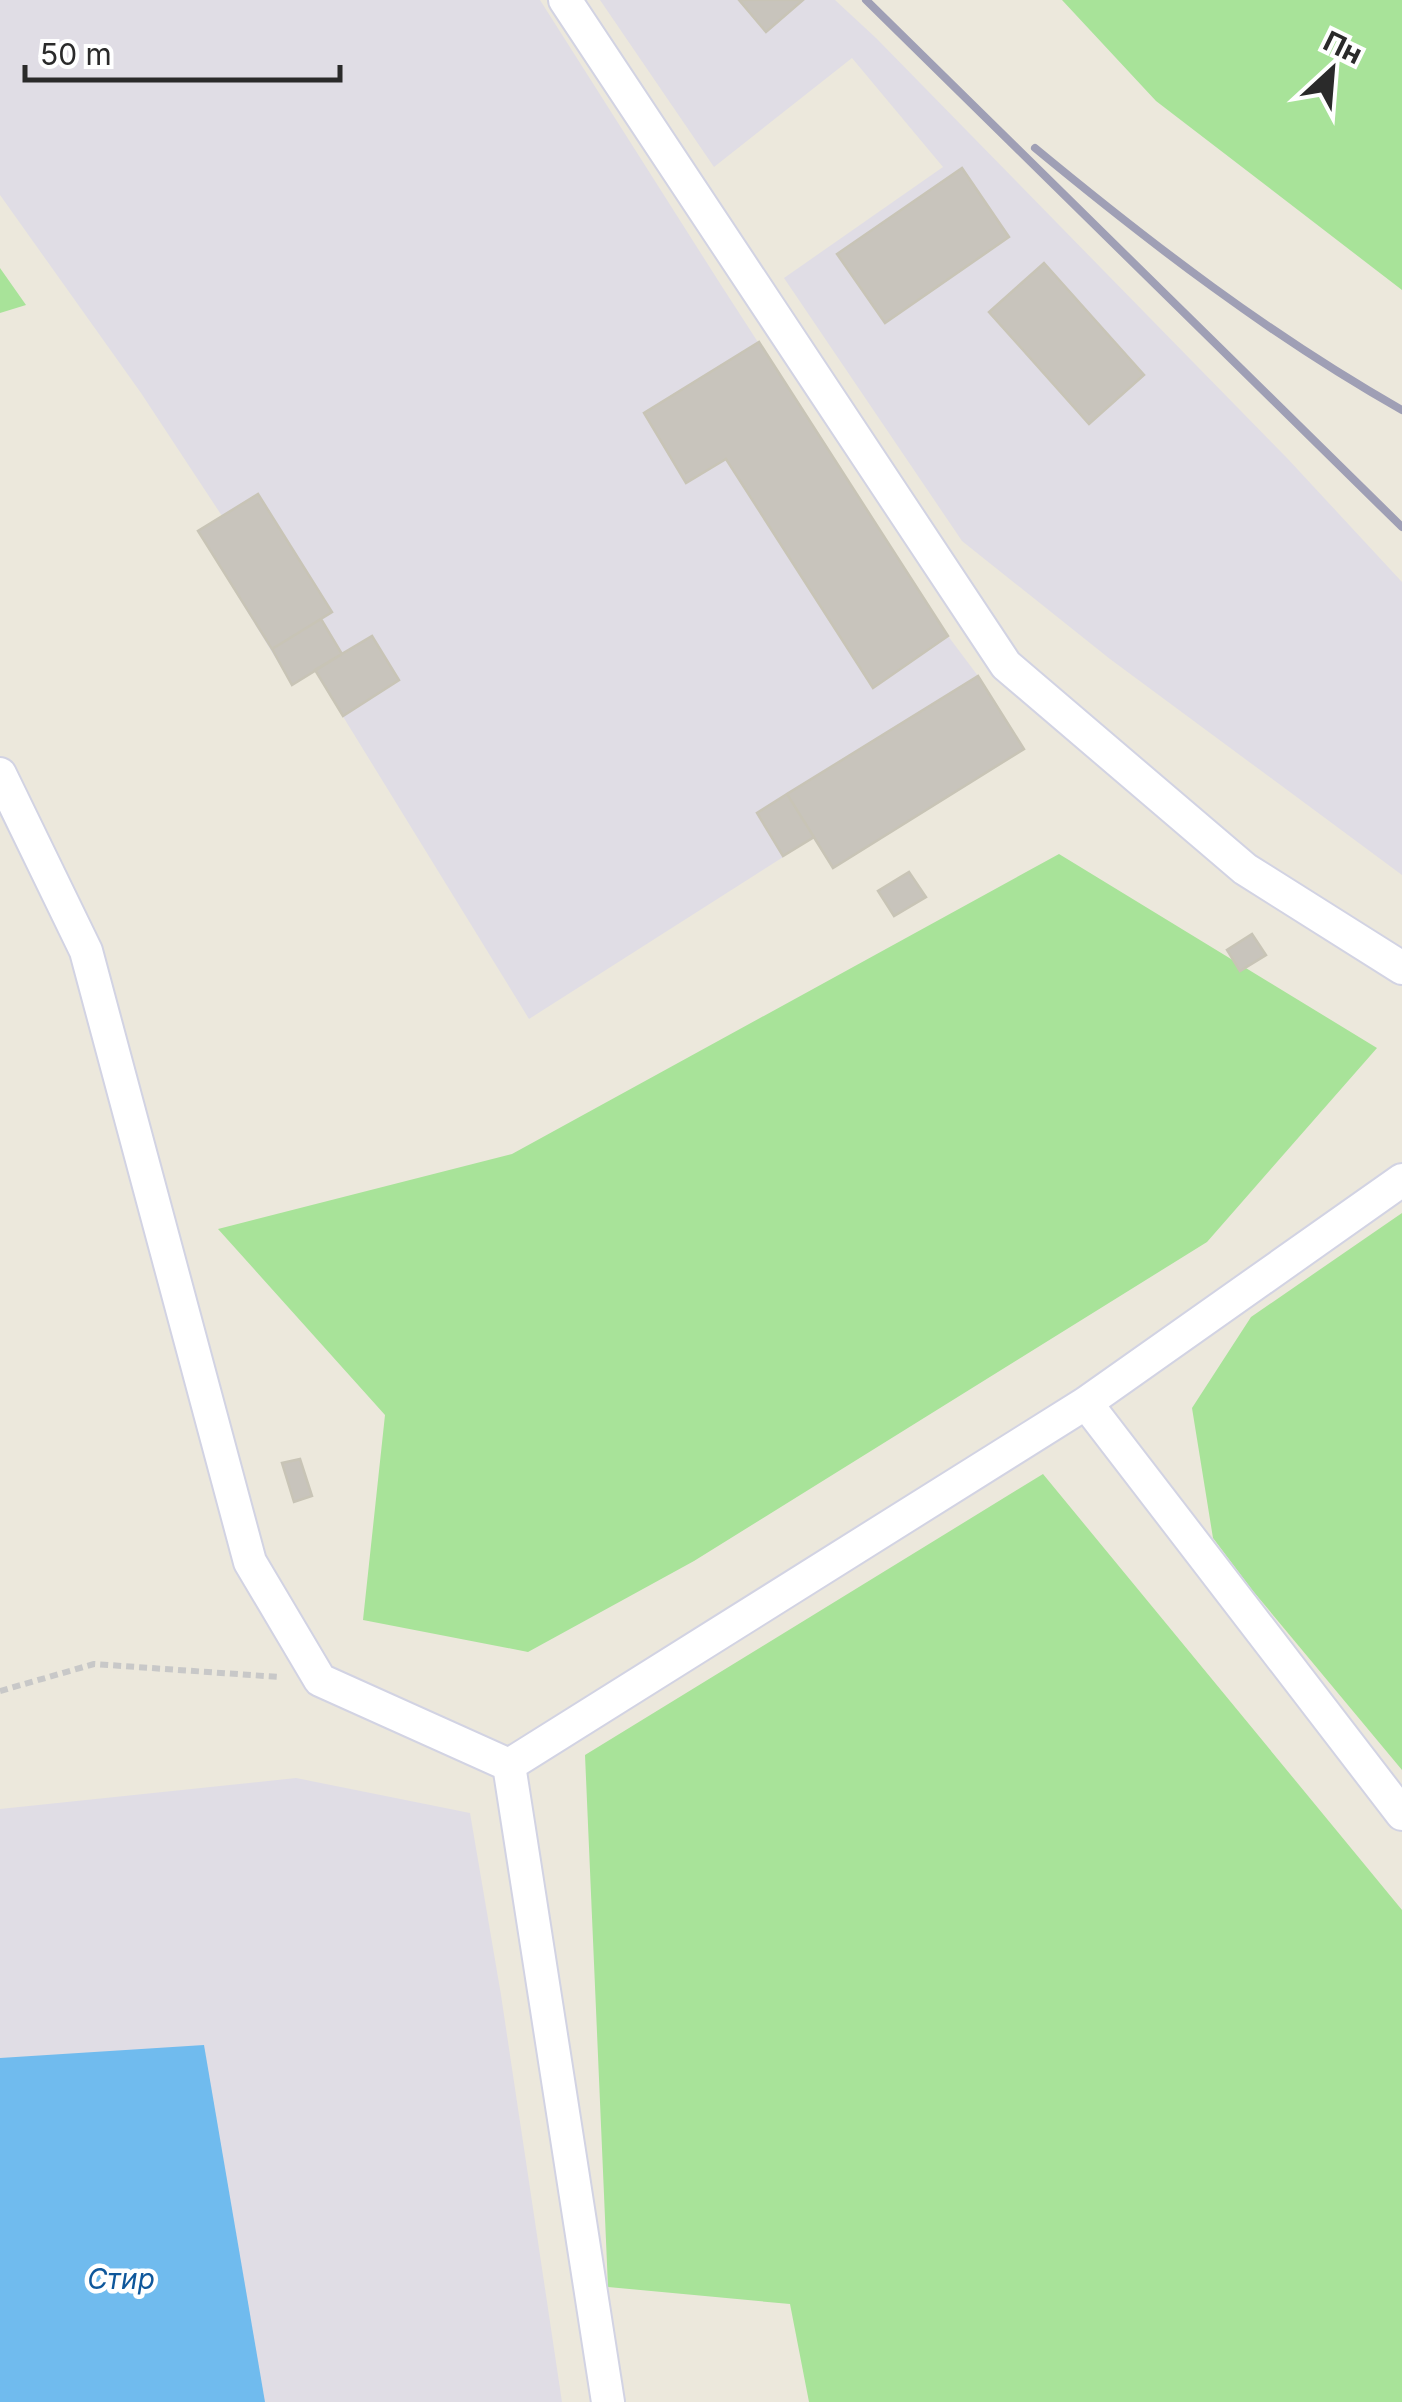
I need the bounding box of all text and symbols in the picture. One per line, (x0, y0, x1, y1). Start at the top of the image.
scale bar (25, 20, 340, 82)
north arrow (1282, 20, 1382, 120)
text: Пн (1318, 24, 1368, 71)
text: 50 m (40, 36, 112, 72)
water label: Стир (87, 2262, 155, 2296)

